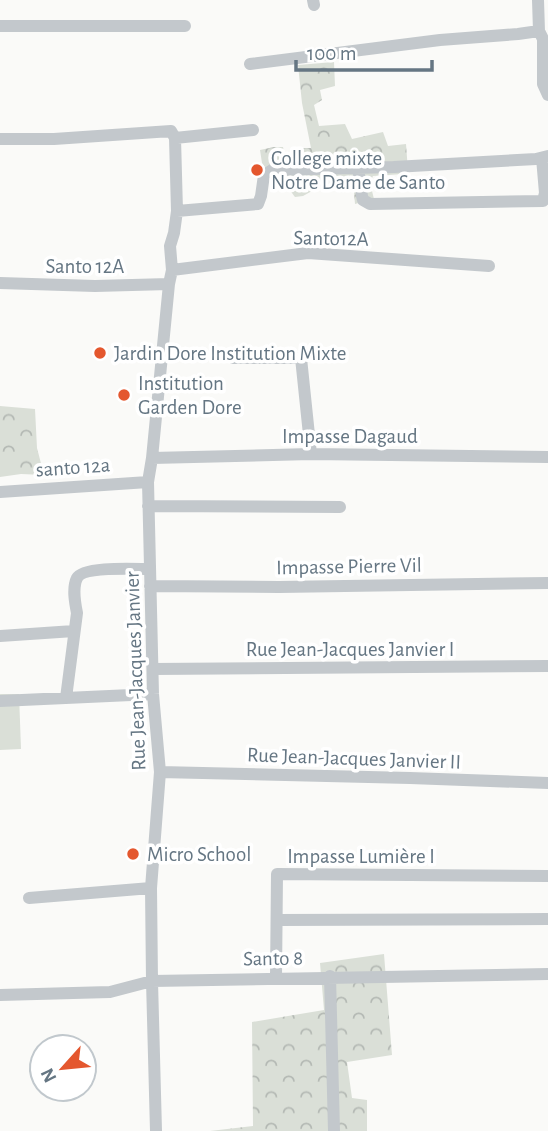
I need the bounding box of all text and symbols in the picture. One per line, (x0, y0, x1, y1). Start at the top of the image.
scale bar (296, 28, 433, 72)
text: 100 m (307, 43, 357, 64)
place label: College mixte Notre Dame de Santo (271, 148, 445, 193)
marker: College mixte Notre Dame de Santo (249, 162, 265, 178)
street label: Santo12A (293, 227, 369, 250)
street label: Santo 12A (46, 256, 124, 277)
place label: Jardin Dore Institution Mixte (114, 343, 346, 364)
marker: Jardin Dore Institution Mixte (92, 345, 108, 361)
place label: Institution Garden Dore (138, 373, 242, 418)
marker: Institution Garden Dore (116, 387, 132, 403)
street label: Impasse Dagaud (282, 426, 418, 447)
street label: santo 12a (35, 454, 111, 481)
street label: Impasse Pierre Vil (276, 555, 422, 578)
street label: Rue Jean-Jacques Janvier (122, 571, 149, 771)
street label: Rue Jean-Jacques Janvier I (246, 639, 454, 660)
street label: Rue Jean-Jacques Janvier II (247, 744, 461, 773)
place label: Micro School (147, 844, 251, 865)
marker: Micro School (125, 846, 141, 862)
street label: Impasse Lumière I (287, 846, 435, 867)
street label: Santo 8 (243, 947, 303, 970)
north arrow (28, 1033, 98, 1103)
text: N (38, 1065, 61, 1085)

